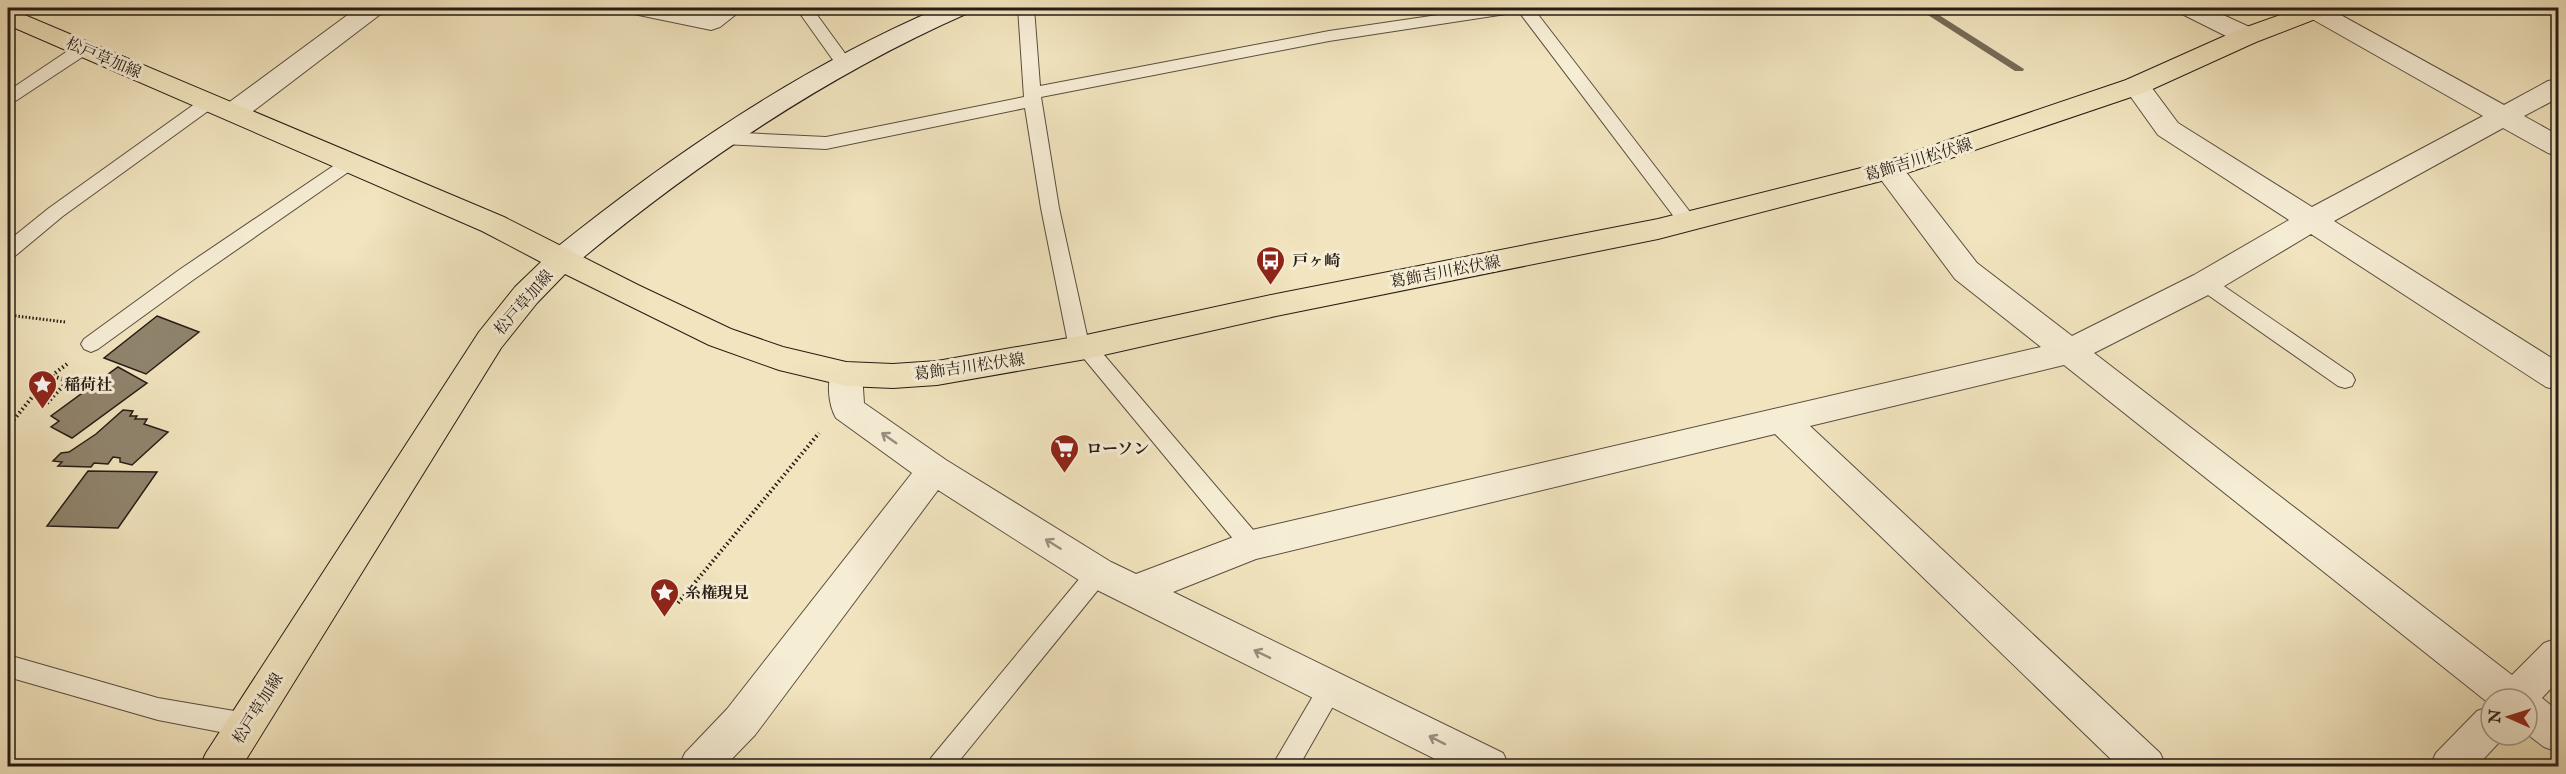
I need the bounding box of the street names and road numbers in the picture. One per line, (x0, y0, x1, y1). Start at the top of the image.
street label: 松戸草加線 (62, 34, 144, 84)
street label: 葛飾吉川松伏線 (1862, 135, 1975, 187)
street label: 葛飾吉川松伏線 (1388, 252, 1502, 293)
street label: 松戸草加線 (491, 267, 558, 340)
street label: 葛飾吉川松伏線 (912, 350, 1026, 386)
street label: 松戸草加線 (229, 670, 288, 748)

